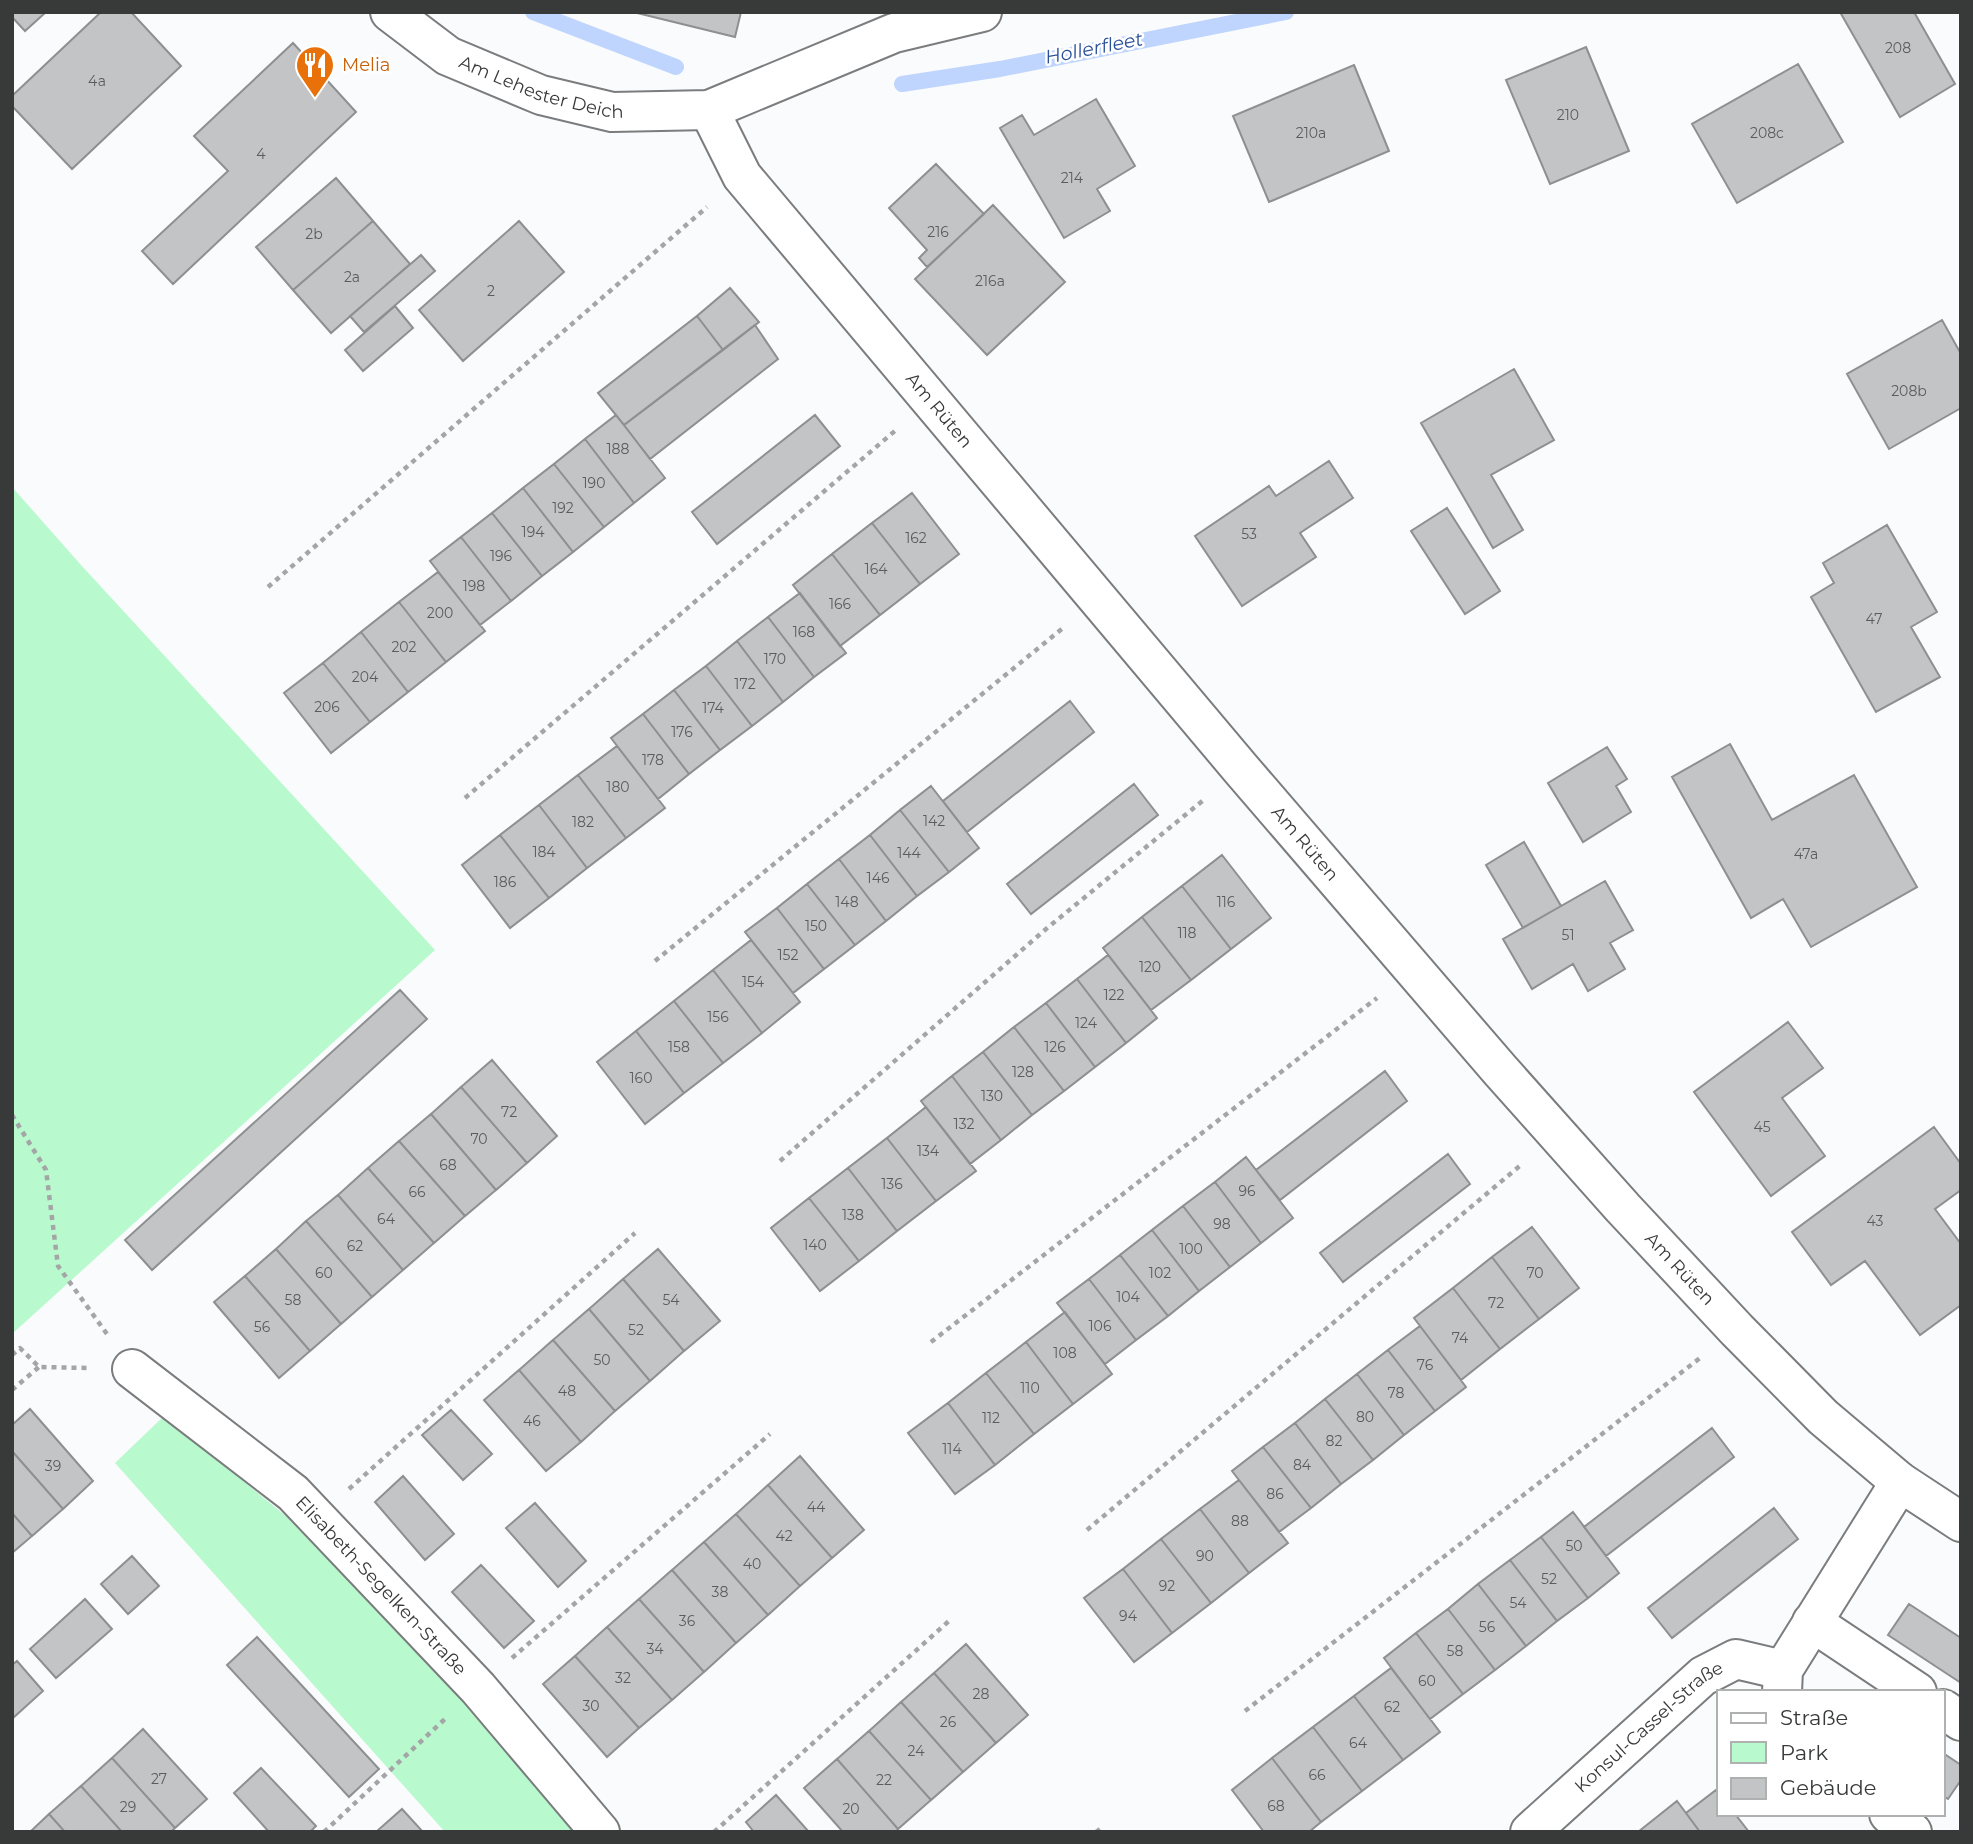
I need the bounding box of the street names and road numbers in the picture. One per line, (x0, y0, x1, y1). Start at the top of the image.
street label: Am Lehester Deich (456, 51, 624, 123)
street label: Am Rüten (901, 368, 977, 453)
street label: Am Rüten (1267, 801, 1343, 885)
street label: Am Rüten (1640, 1228, 1719, 1310)
street label: Elisabeth-Segelken-Straße (291, 1492, 471, 1680)
street label: Konsul-Cassel-Straße (1570, 1656, 1727, 1797)

